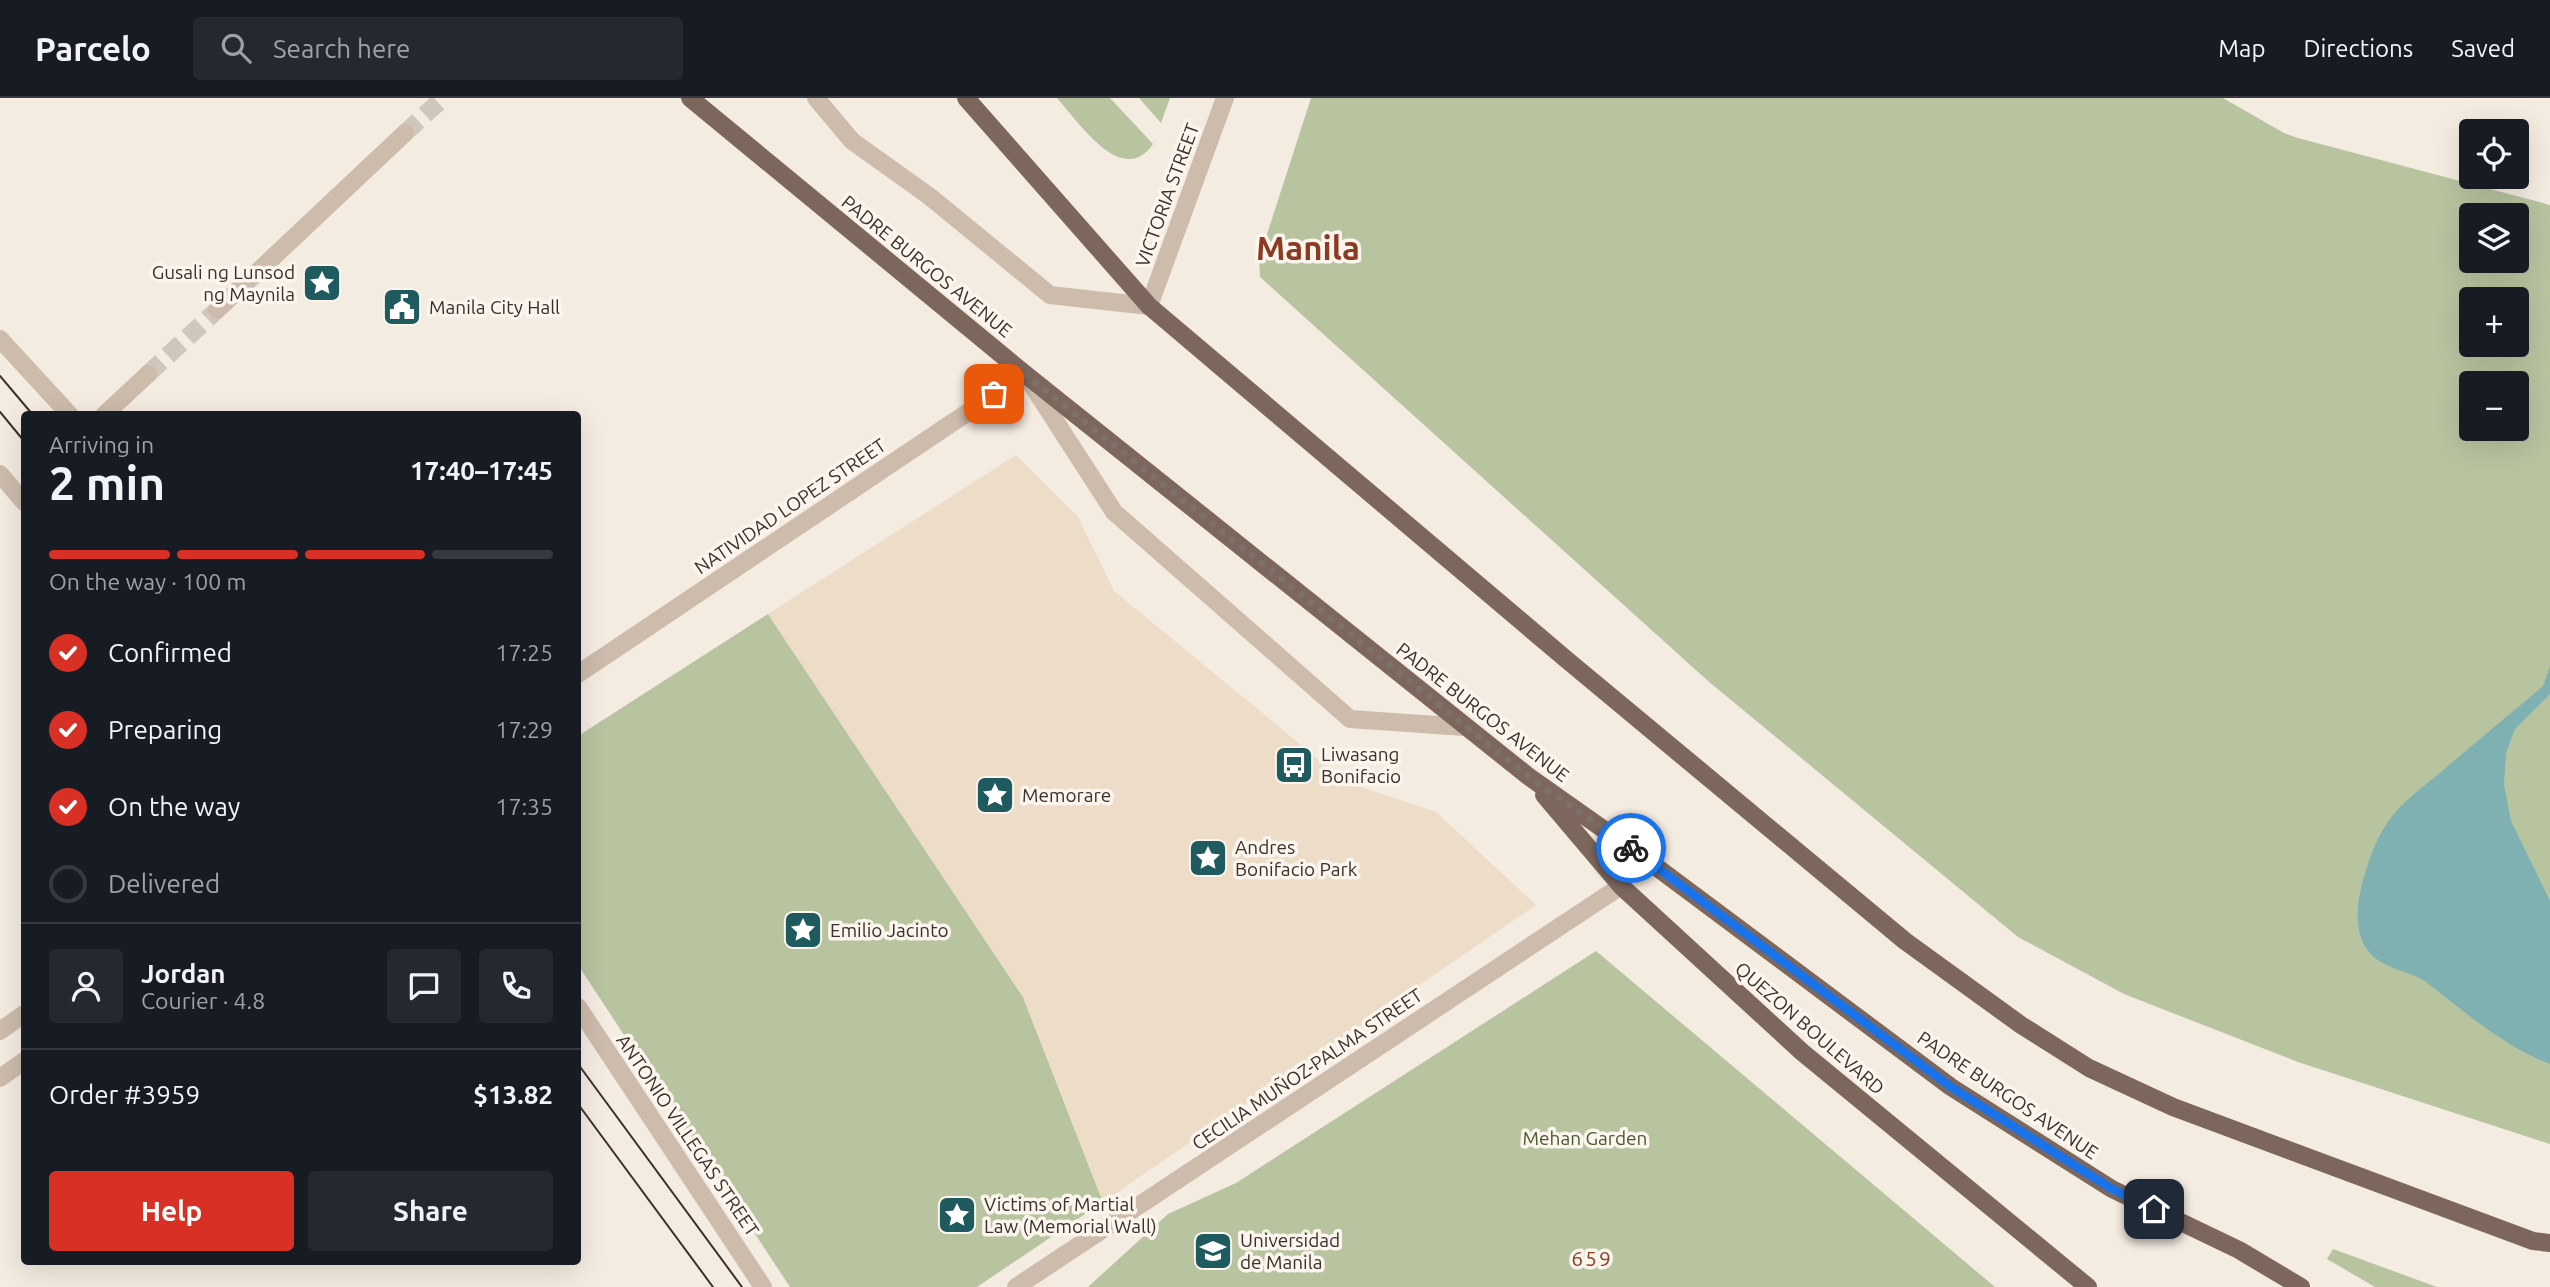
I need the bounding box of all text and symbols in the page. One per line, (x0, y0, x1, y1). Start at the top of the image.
search box (193, 17, 683, 80)
icon: search (217, 29, 255, 67)
text: Parcelo (35, 30, 151, 67)
text: Search here (273, 34, 410, 63)
text: Map (2218, 35, 2265, 62)
text: Directions (2303, 35, 2413, 62)
text: Saved (2451, 35, 2515, 62)
map controls (2459, 119, 2529, 441)
button: locate (2459, 119, 2529, 189)
street label: VICTORIA STREET (1131, 120, 1203, 270)
street label: PADRE BURGOS AVENUE (837, 190, 1017, 342)
button: layers (2459, 203, 2529, 273)
district label: Manila (1256, 229, 1360, 266)
place label: Gusali ng Lunsod ng Maynila (152, 261, 295, 305)
place icon: Gusali ng Lunsod ng Maynila (301, 262, 343, 304)
public building icon: Manila City Hall (381, 286, 423, 328)
button: + (2459, 287, 2529, 357)
place label: Manila City Hall (429, 296, 560, 318)
pin (964, 364, 1024, 424)
button: − (2459, 371, 2529, 441)
icon: bag (975, 375, 1013, 413)
text: Arriving in (49, 432, 154, 457)
street label: NATIVIDAD LOPEZ STREET (690, 434, 890, 578)
text: 17:40–17:45 (410, 456, 553, 485)
text: 2 min (49, 457, 165, 509)
text: On the way · 100 m (49, 569, 246, 594)
icon: check (49, 634, 87, 672)
text: Confirmed (108, 638, 232, 667)
street label: PADRE BURGOS AVENUE (1392, 638, 1574, 786)
text: 17:25 (495, 640, 553, 665)
icon: check (49, 711, 87, 749)
text: Preparing (108, 715, 222, 744)
text: 17:29 (495, 717, 553, 742)
place label: Liwasang Bonifacio (1321, 743, 1401, 787)
bus stop icon: Liwasang Bonifacio (1273, 744, 1315, 786)
place icon: Memorare (974, 774, 1016, 816)
place label: Memorare (1022, 784, 1111, 806)
icon: check (49, 788, 87, 826)
text: On the way (108, 792, 240, 821)
text: 17:35 (495, 794, 553, 819)
courier (1596, 813, 1666, 883)
icon: bike (1612, 829, 1650, 867)
place label: Andres Bonifacio Park (1235, 836, 1358, 880)
place icon: Andres Bonifacio Park (1187, 837, 1229, 879)
text: Delivered (108, 869, 220, 898)
place icon: Emilio Jacinto (782, 909, 824, 951)
place label: Emilio Jacinto (830, 919, 949, 941)
button: person (49, 949, 123, 1023)
button: chat (387, 949, 461, 1023)
button: phone (479, 949, 553, 1023)
street label: QUEZON BOULEVARD (1731, 957, 1889, 1099)
text: Jordan (141, 959, 226, 988)
street label: CECILIA MUÑOZ-PALMA STREET (1188, 983, 1427, 1154)
text: Courier · 4.8 (141, 988, 265, 1013)
street label: PADRE BURGOS AVENUE (1914, 1026, 2102, 1164)
street label: ANTONIO VILLEGAS STREET (612, 1030, 764, 1241)
text: Order #3959 (49, 1080, 200, 1109)
text: $13.82 (473, 1080, 553, 1109)
park label: Mehan Garden (1523, 1127, 1647, 1149)
button: Help (49, 1171, 294, 1251)
button: Share (308, 1171, 553, 1251)
pin (2124, 1179, 2184, 1239)
icon: home (2135, 1190, 2173, 1228)
place label: Victims of Martial Law (Memorial Wall) (984, 1193, 1157, 1237)
place icon: Victims of Martial Law (Memorial Wall) (936, 1194, 978, 1236)
place label: Universidad de Manila (1240, 1229, 1340, 1273)
school or university icon: Universidad de Manila (1192, 1230, 1234, 1272)
district label: 659 (1571, 1246, 1613, 1270)

